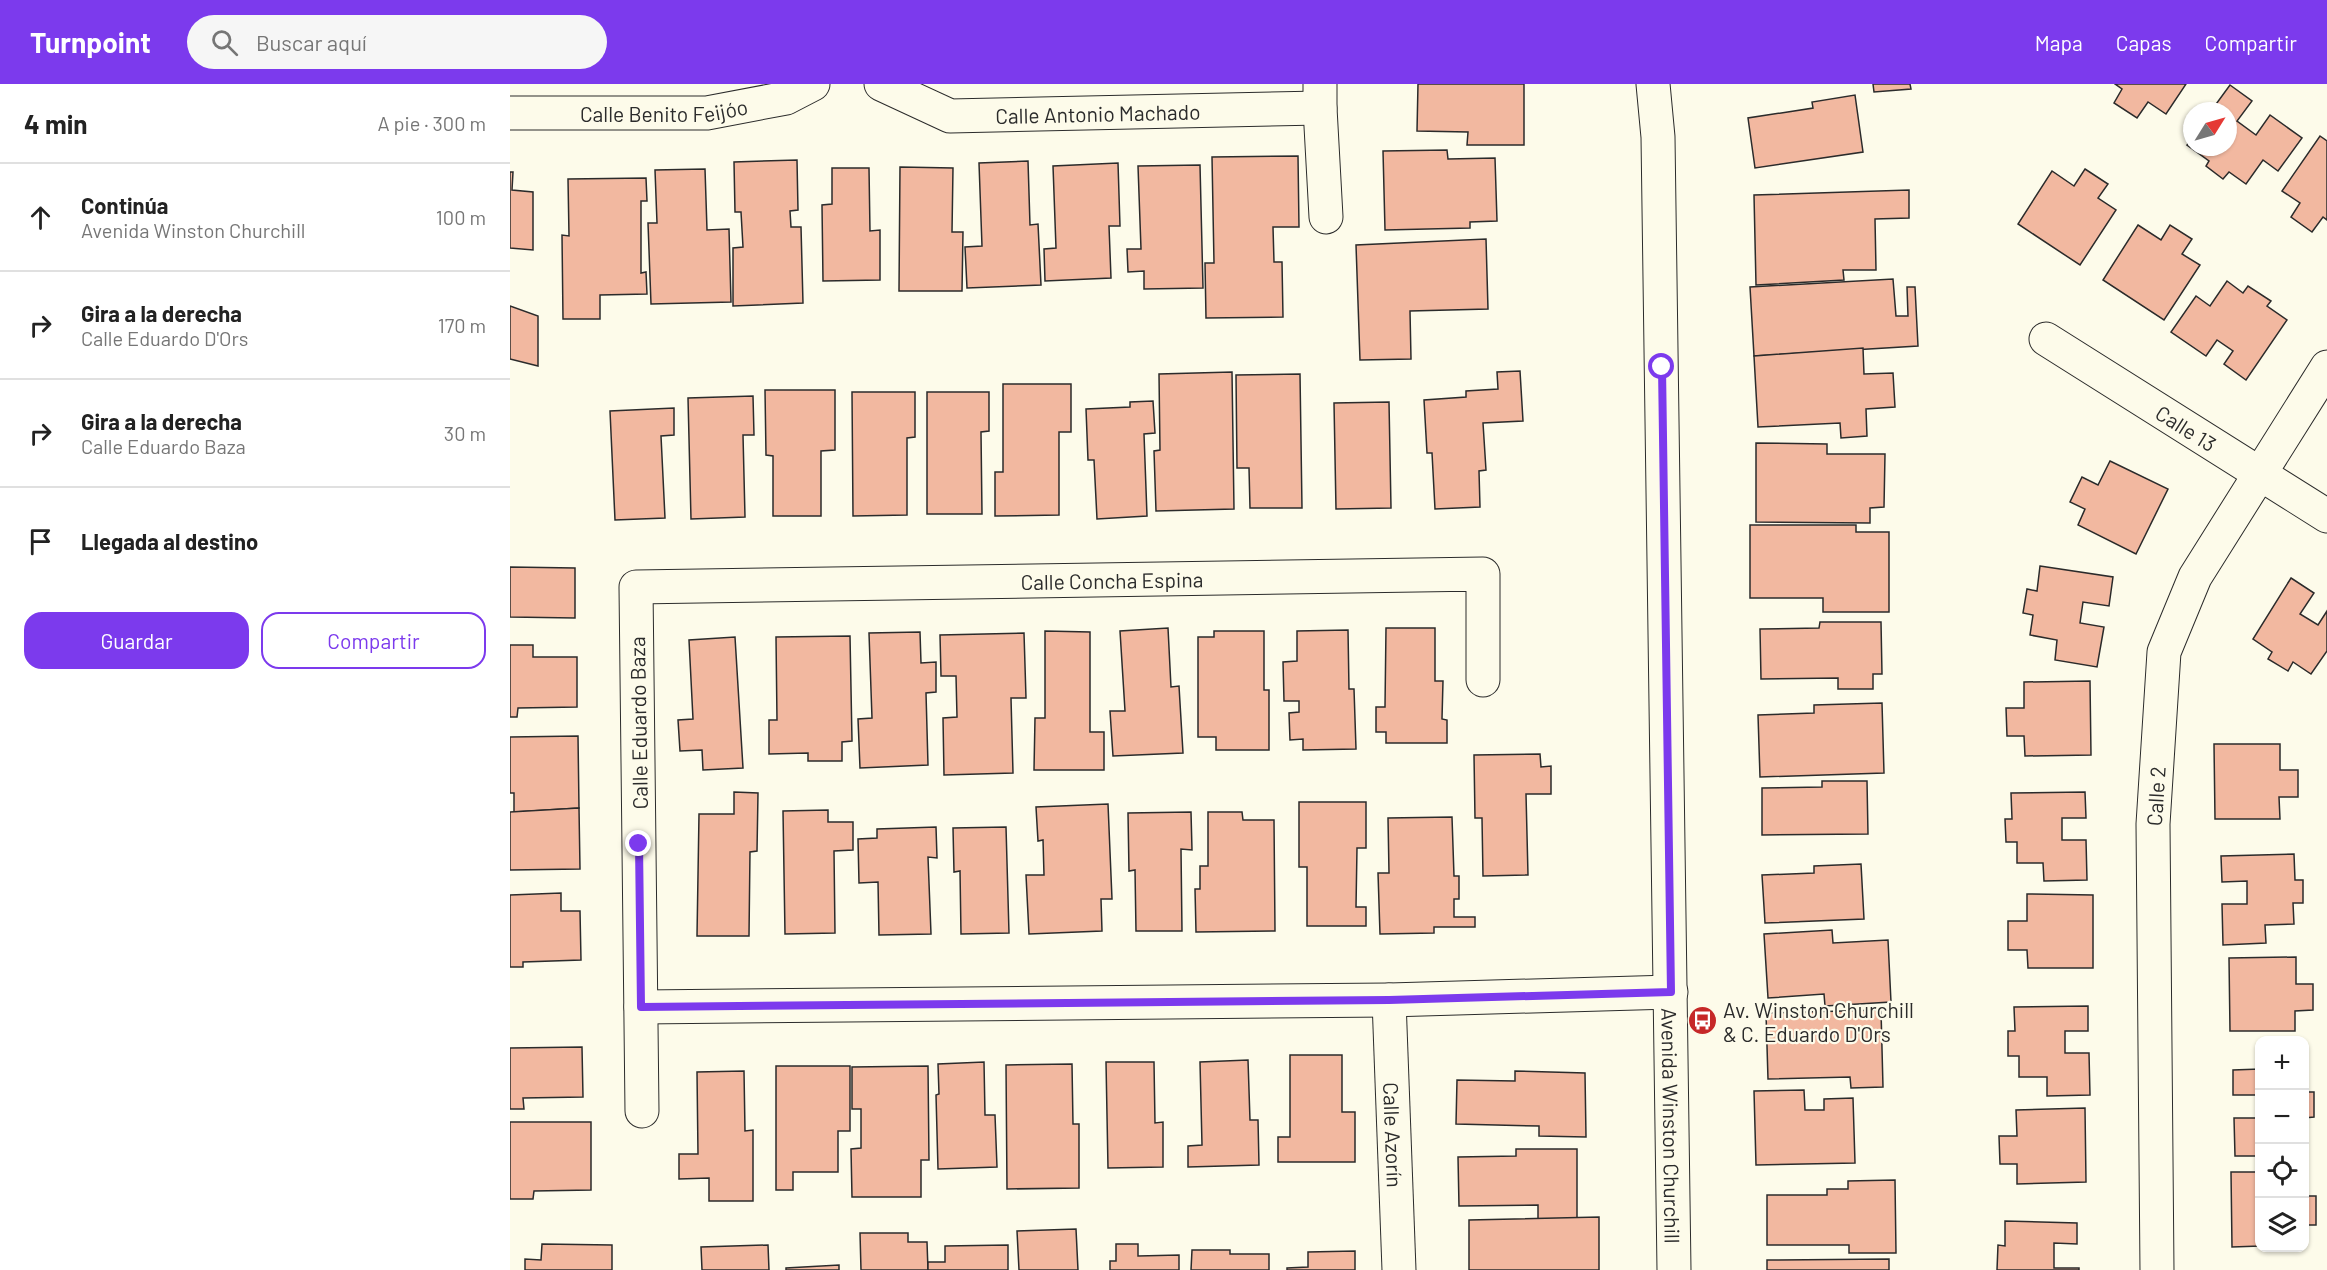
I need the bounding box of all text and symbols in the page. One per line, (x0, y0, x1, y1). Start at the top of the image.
search box (187, 15, 607, 69)
text: Turnpoint (30, 25, 151, 59)
icon: search (208, 26, 241, 59)
text: Buscar aquí (256, 29, 367, 55)
text: Mapa (2035, 30, 2083, 55)
text: Capas (2116, 30, 2172, 55)
text: Compartir (2205, 30, 2297, 55)
street label: Calle Benito Feijóo (580, 93, 750, 126)
street label: Calle Antonio Machado (995, 98, 1201, 128)
north arrow (2183, 102, 2237, 156)
text: 4 min (24, 108, 88, 139)
text: A pie · 300 m (377, 111, 486, 135)
text: Continúa (81, 192, 168, 218)
icon: ahead (24, 201, 57, 234)
text: 100 m (436, 205, 486, 229)
text: Avenida Winston Churchill (81, 218, 305, 242)
text: Gira a la derecha (81, 300, 242, 326)
icon: right (24, 309, 57, 342)
text: 170 m (438, 313, 486, 337)
text: Calle Eduardo D'Ors (81, 326, 248, 350)
route start (1648, 353, 1674, 379)
street label: Calle 13 (2152, 399, 2221, 456)
text: Gira a la derecha (81, 408, 242, 434)
icon: right (24, 417, 57, 450)
text: 30 m (444, 421, 486, 445)
text: Calle Eduardo Baza (81, 434, 246, 458)
icon: arrive (24, 525, 57, 558)
text: Llegada al destino (81, 528, 258, 554)
street label: Calle Concha Espina (1020, 566, 1204, 594)
button: Guardar (24, 612, 249, 669)
button: Compartir (261, 612, 486, 669)
street label: Calle Eduardo Baza (624, 636, 652, 810)
street label: Calle 2 (2140, 765, 2169, 827)
route end (625, 830, 651, 856)
place label: Av. Winston Churchill & C. Eduardo D'Ors (1723, 997, 1914, 1046)
bus stop icon: Av. Winston Churchill & C. Eduardo D'Ors (1686, 1005, 1718, 1037)
street label: Avenida Winston Churchill (1658, 1008, 1686, 1244)
map controls (2255, 1036, 2309, 1252)
button: + (2255, 1036, 2309, 1090)
street label: Calle Azorín (1380, 1082, 1408, 1188)
button: − (2255, 1090, 2309, 1144)
button: locate (2255, 1144, 2309, 1198)
button: layers (2255, 1198, 2309, 1252)

